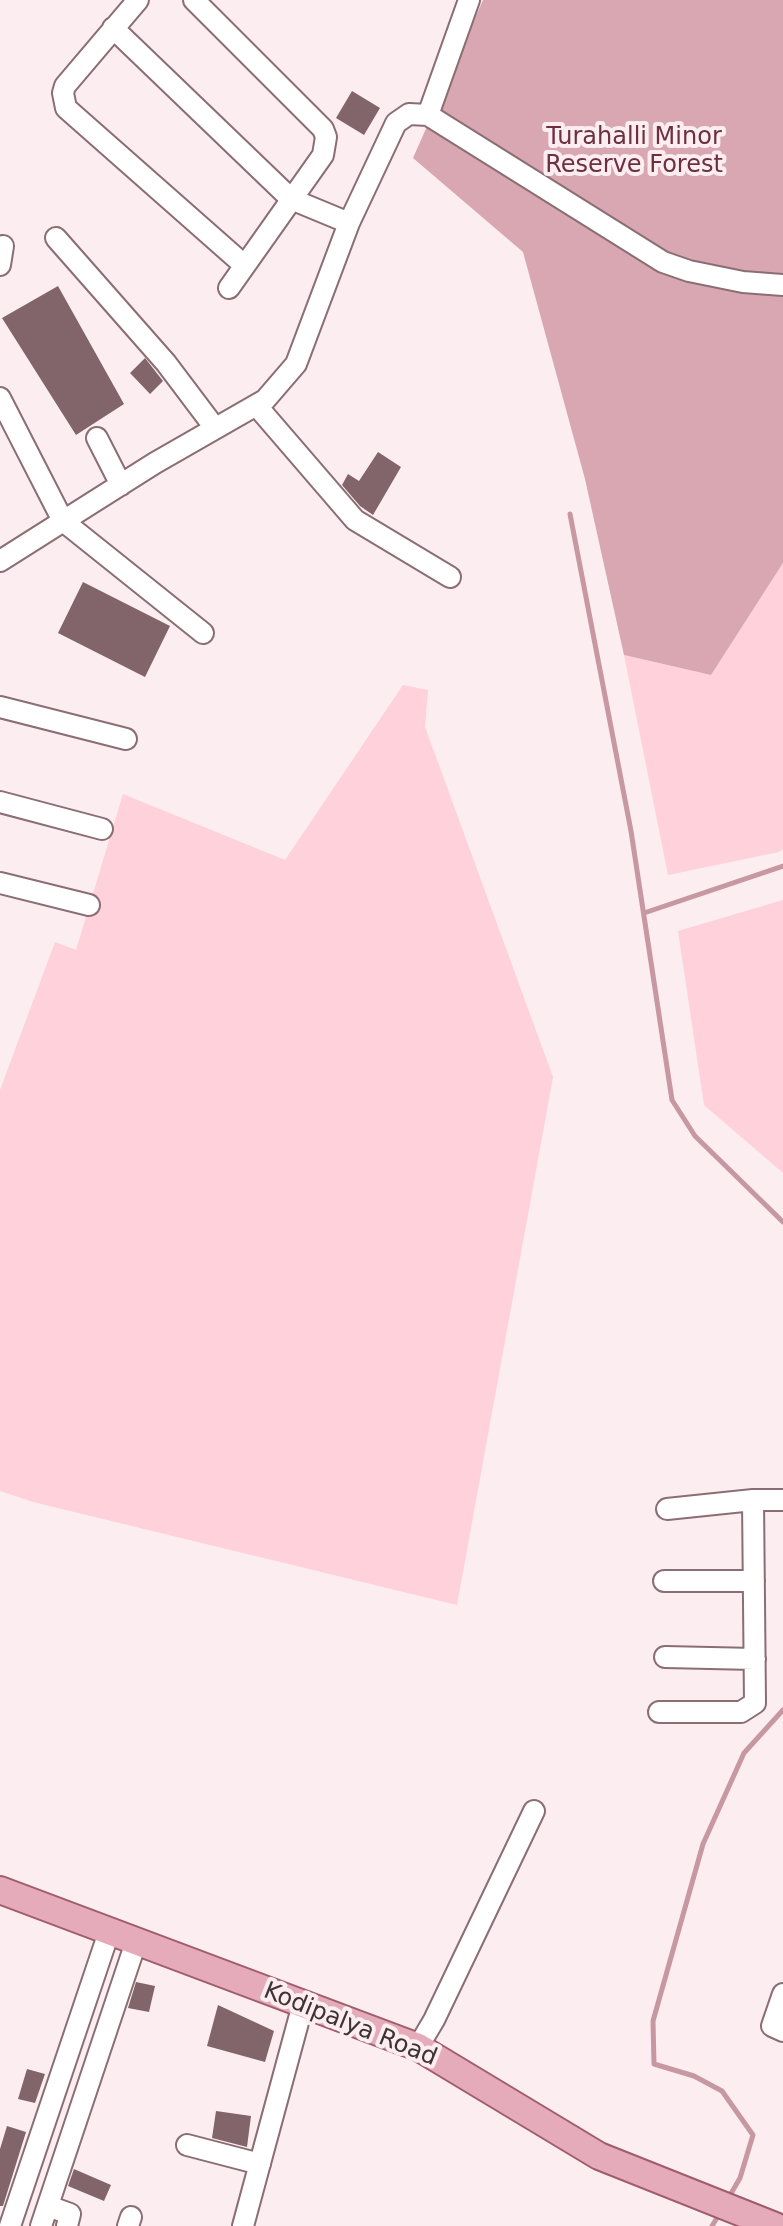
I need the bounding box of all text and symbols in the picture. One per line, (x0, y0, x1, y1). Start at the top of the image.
park label: Turahalli Minor Reserve Forest (545, 124, 723, 180)
street label: Kodipalya Road (259, 1977, 441, 2073)

